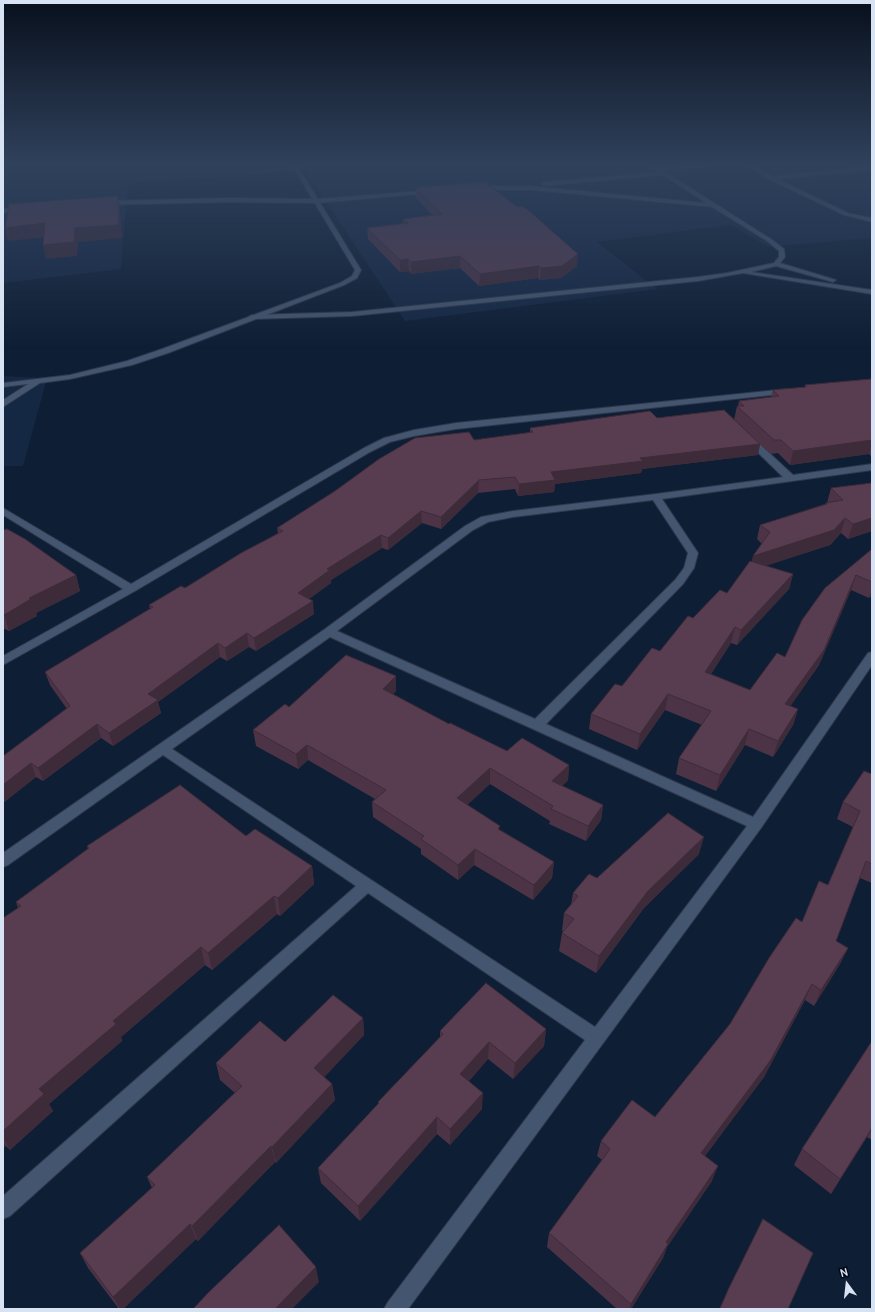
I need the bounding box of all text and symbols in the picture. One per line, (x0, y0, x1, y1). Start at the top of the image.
north arrow (827, 1264, 867, 1304)
text: N (838, 1265, 849, 1280)

